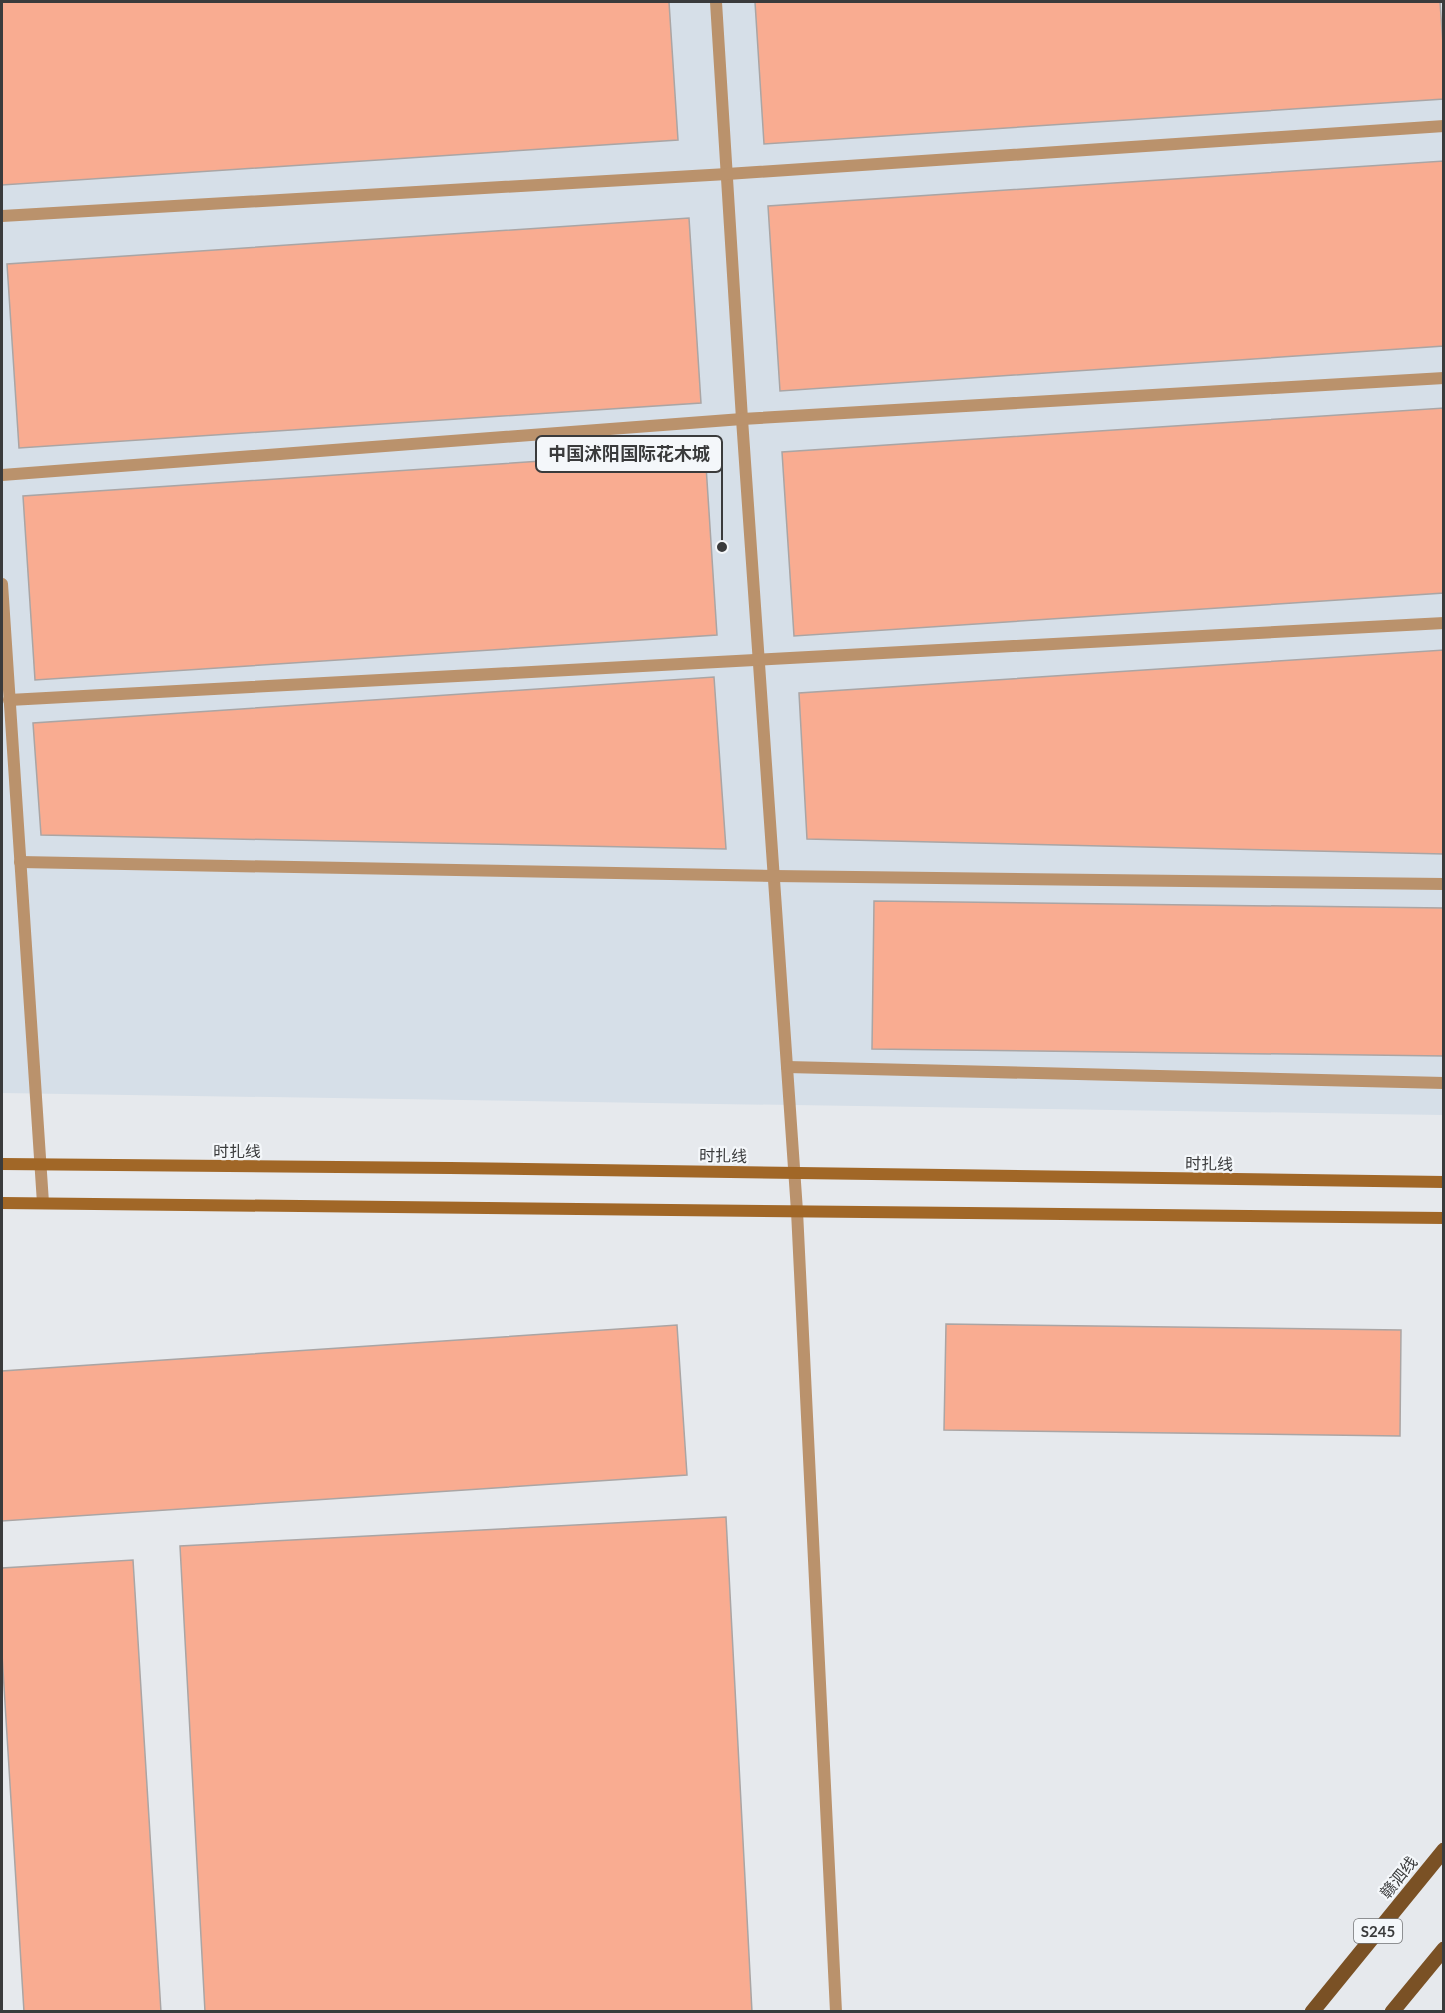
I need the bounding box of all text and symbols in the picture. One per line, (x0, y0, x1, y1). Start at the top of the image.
callout: 中国沭阳国际花木城 (536, 436, 722, 472)
text: 中国沭阳国际花木城 (548, 442, 710, 464)
street label: 时扎线 (213, 1141, 261, 1160)
street label: 时扎线 (699, 1145, 747, 1165)
street label: 时扎线 (1185, 1153, 1233, 1173)
street label: 赣泗线 (1376, 1852, 1420, 1902)
road number: S245 (1354, 1919, 1402, 1943)

